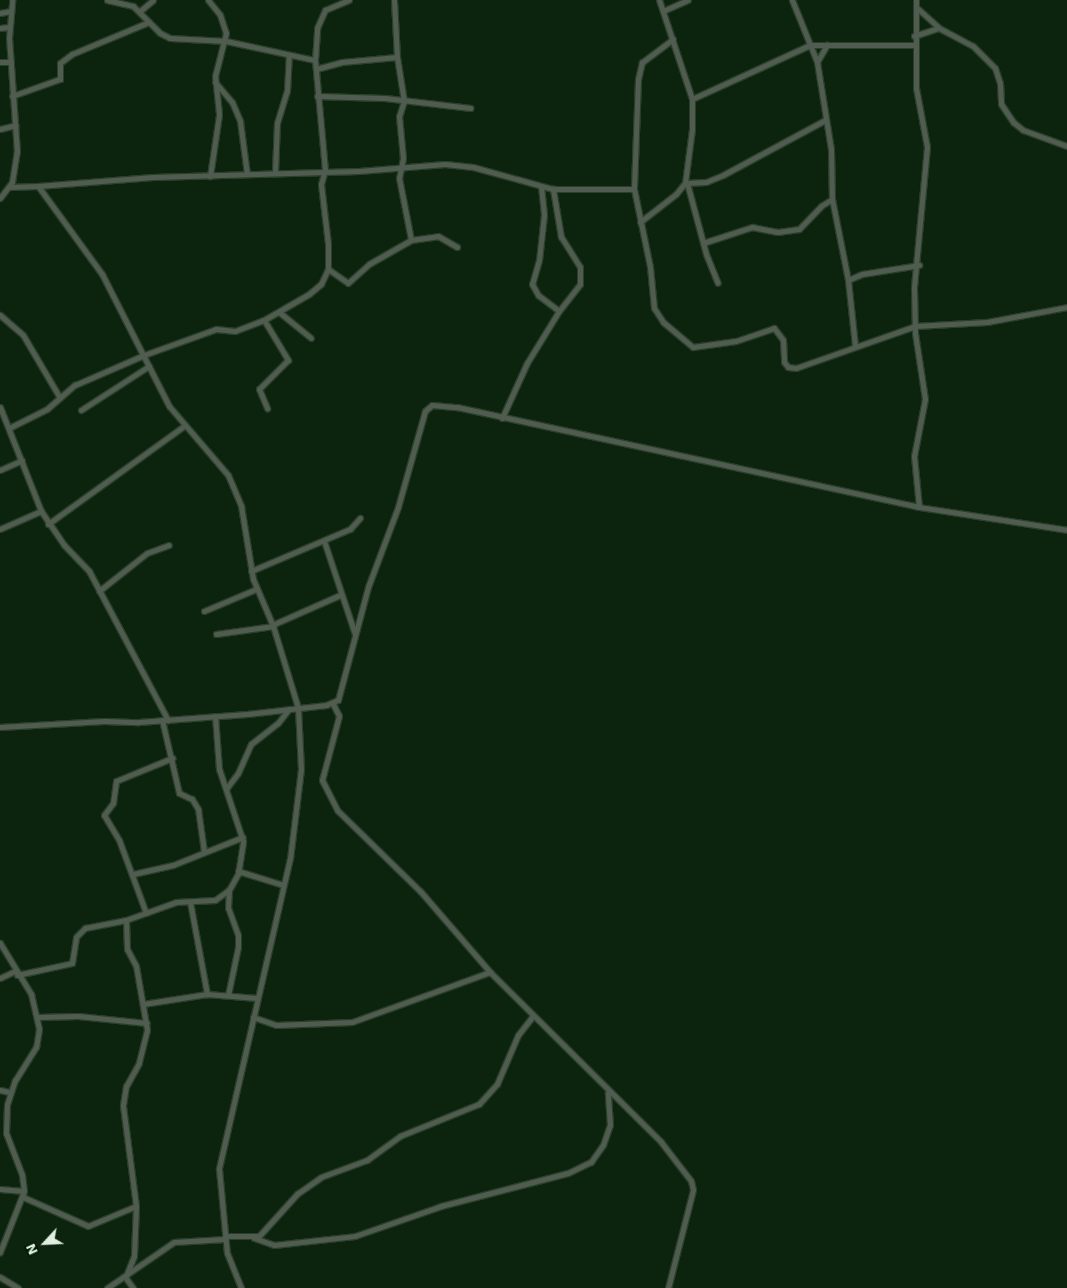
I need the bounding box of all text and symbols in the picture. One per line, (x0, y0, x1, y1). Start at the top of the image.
north arrow (20, 1218, 70, 1268)
text: N (22, 1241, 41, 1257)

